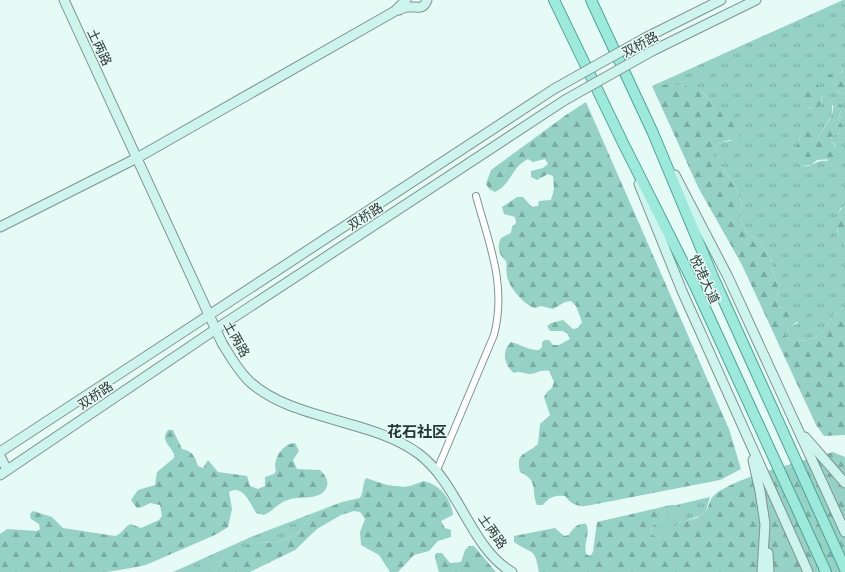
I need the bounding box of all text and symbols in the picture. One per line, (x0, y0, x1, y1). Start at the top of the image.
street label: 土两路 (85, 26, 115, 68)
street label: 双桥路 (619, 28, 661, 60)
street label: 双桥路 (344, 199, 386, 233)
street label: 悦港大道 (687, 252, 723, 306)
street label: 土两路 (221, 318, 253, 360)
street label: 双桥路 (74, 377, 116, 413)
district label: 花石社区 (387, 423, 447, 441)
street label: 土两路 (475, 510, 511, 552)

